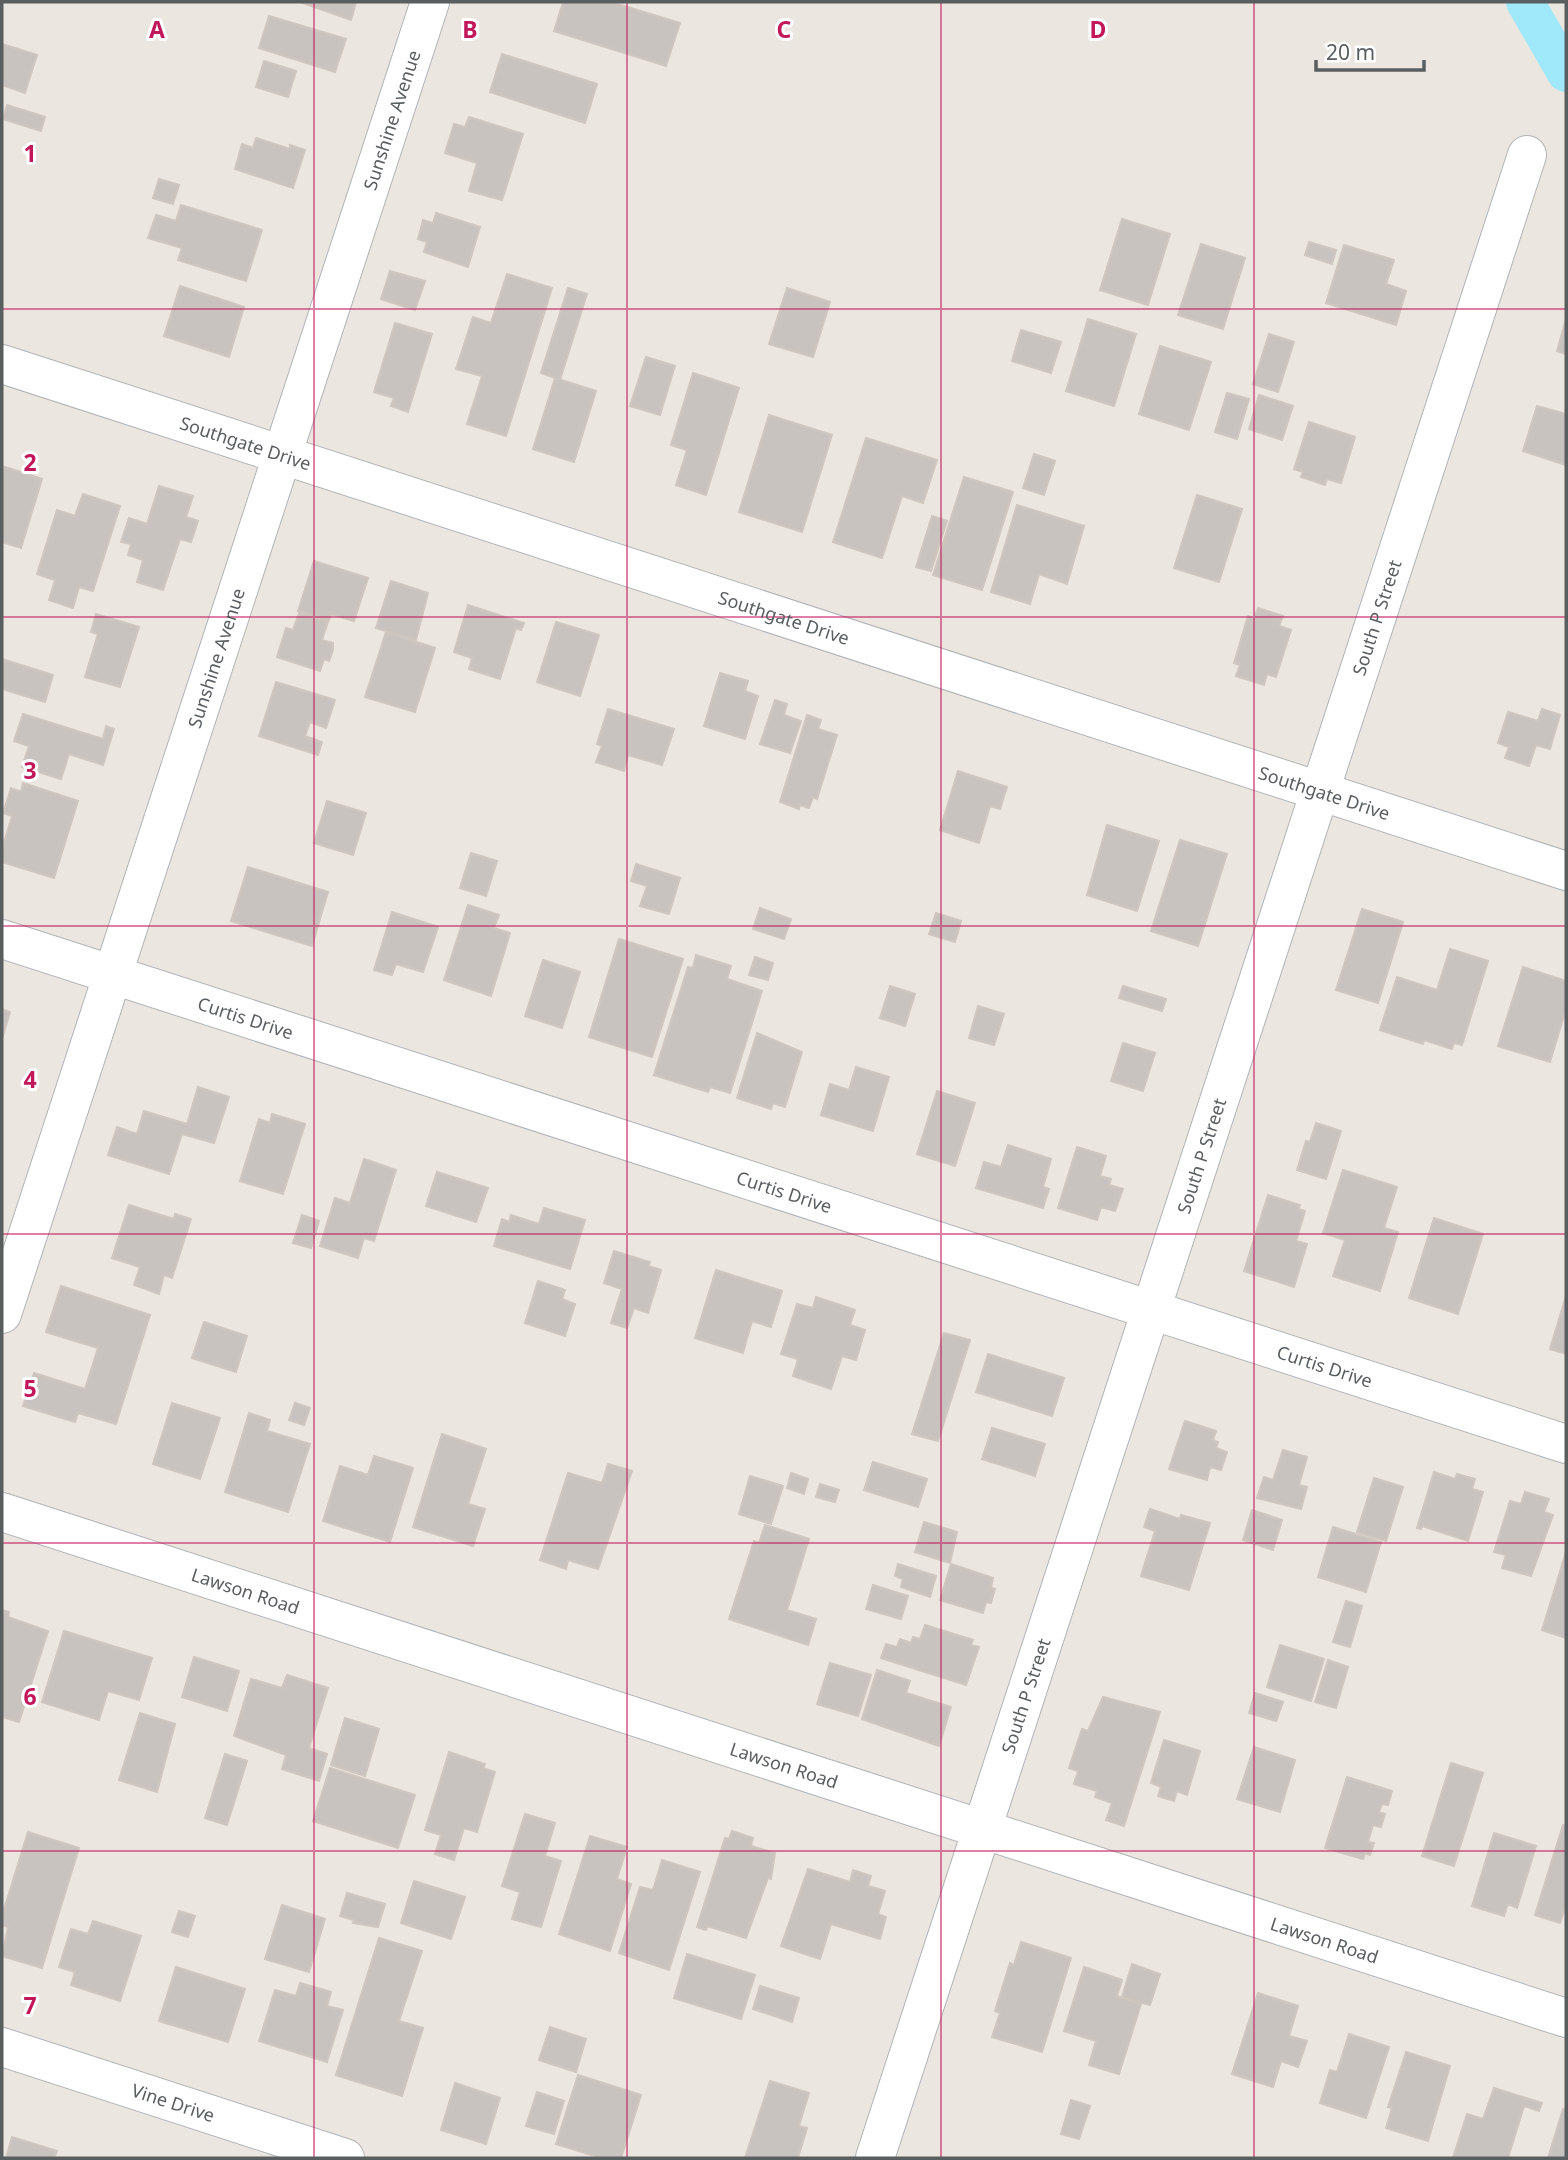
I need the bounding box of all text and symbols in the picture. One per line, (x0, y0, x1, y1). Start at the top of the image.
text: A (149, 13, 165, 45)
text: B (462, 13, 478, 45)
text: C (777, 13, 792, 45)
text: D (1090, 13, 1106, 45)
scale bar (1316, 28, 1424, 72)
text: 20 m (1326, 38, 1375, 66)
street label: Sunshine Avenue (358, 47, 426, 193)
text: 1 (23, 137, 37, 169)
street label: Southgate Drive (177, 410, 314, 475)
text: 2 (23, 446, 37, 478)
street label: South P Street (1346, 556, 1407, 678)
street label: Sunshine Avenue (182, 585, 250, 731)
street label: Southgate Drive (715, 585, 853, 650)
text: 3 (23, 754, 37, 786)
street label: Southgate Drive (1256, 760, 1393, 825)
street label: Curtis Drive (195, 991, 296, 1044)
text: 4 (23, 1063, 37, 1095)
street label: South P Street (1171, 1094, 1231, 1217)
street label: Curtis Drive (733, 1165, 835, 1218)
street label: Curtis Drive (1274, 1339, 1376, 1393)
text: 5 (23, 1372, 37, 1404)
street label: Lawson Road (188, 1562, 303, 1620)
street label: South P Street (995, 1635, 1056, 1757)
text: 6 (23, 1680, 37, 1712)
street label: Lawson Road (727, 1736, 841, 1794)
street label: Lawson Road (1267, 1911, 1382, 1969)
text: 7 (23, 1989, 37, 2021)
street label: Vine Drive (129, 2078, 218, 2127)

